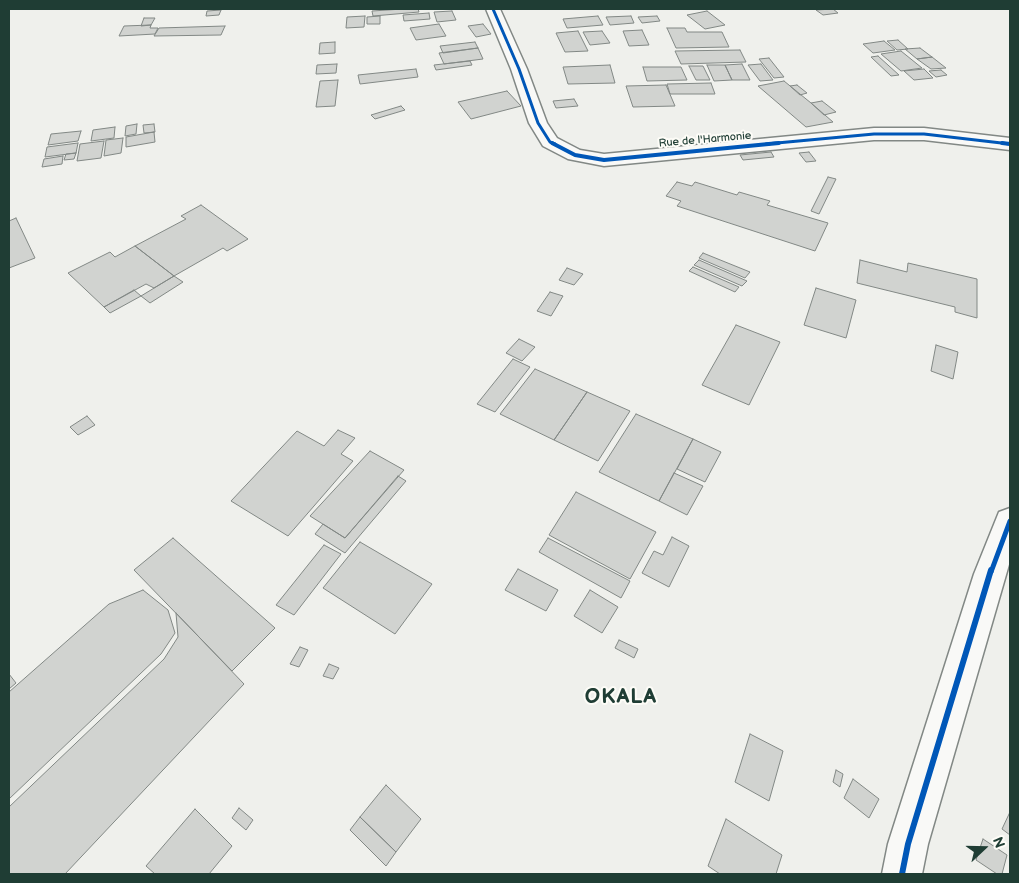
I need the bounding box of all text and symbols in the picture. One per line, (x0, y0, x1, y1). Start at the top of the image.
street label: Rue de l'Harmonie (658, 129, 752, 151)
district label: OKALA (584, 685, 658, 711)
north arrow (959, 823, 1009, 873)
text: N (989, 834, 1008, 850)

